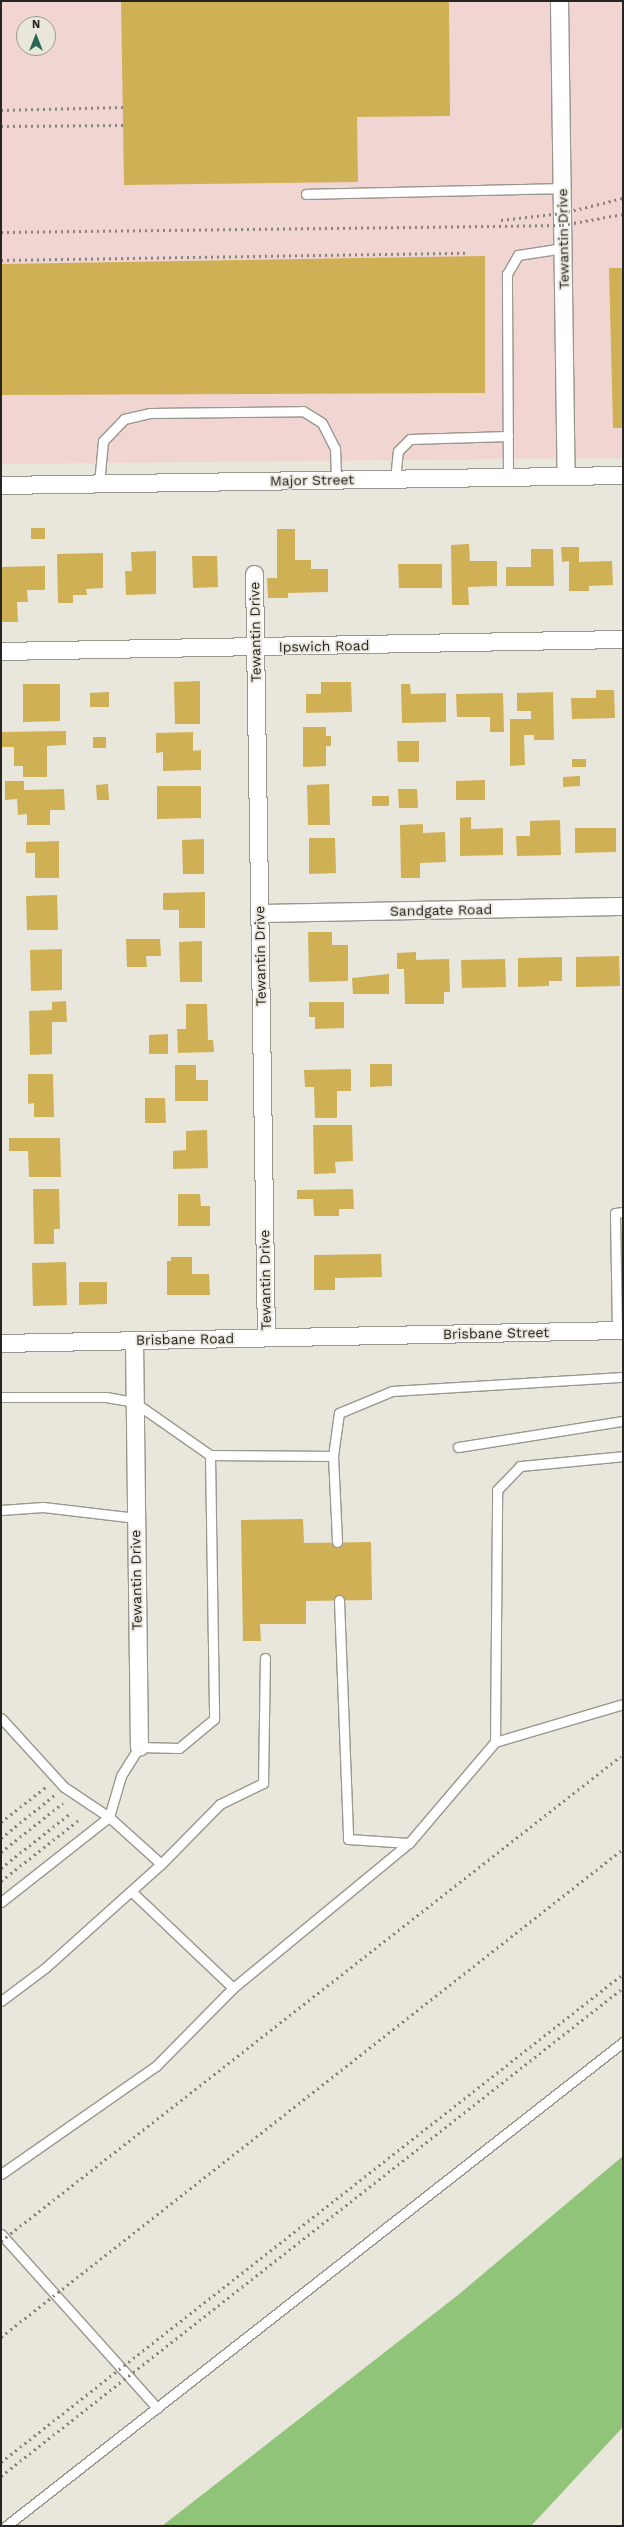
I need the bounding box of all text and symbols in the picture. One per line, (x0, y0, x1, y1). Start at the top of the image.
north arrow (16, 16, 56, 56)
text: N (32, 18, 40, 31)
street label: Tewantin Drive (554, 189, 572, 289)
street label: Major Street (270, 471, 354, 489)
street label: Tewantin Drive (246, 582, 264, 682)
street label: Ipswich Road (279, 637, 369, 655)
street label: Sandgate Road (390, 901, 492, 919)
street label: Tewantin Drive (251, 906, 269, 1006)
street label: Tewantin Drive (256, 1230, 274, 1330)
street label: Brisbane Street (443, 1324, 549, 1342)
street label: Brisbane Road (136, 1330, 234, 1348)
street label: Tewantin Drive (127, 1530, 145, 1630)

